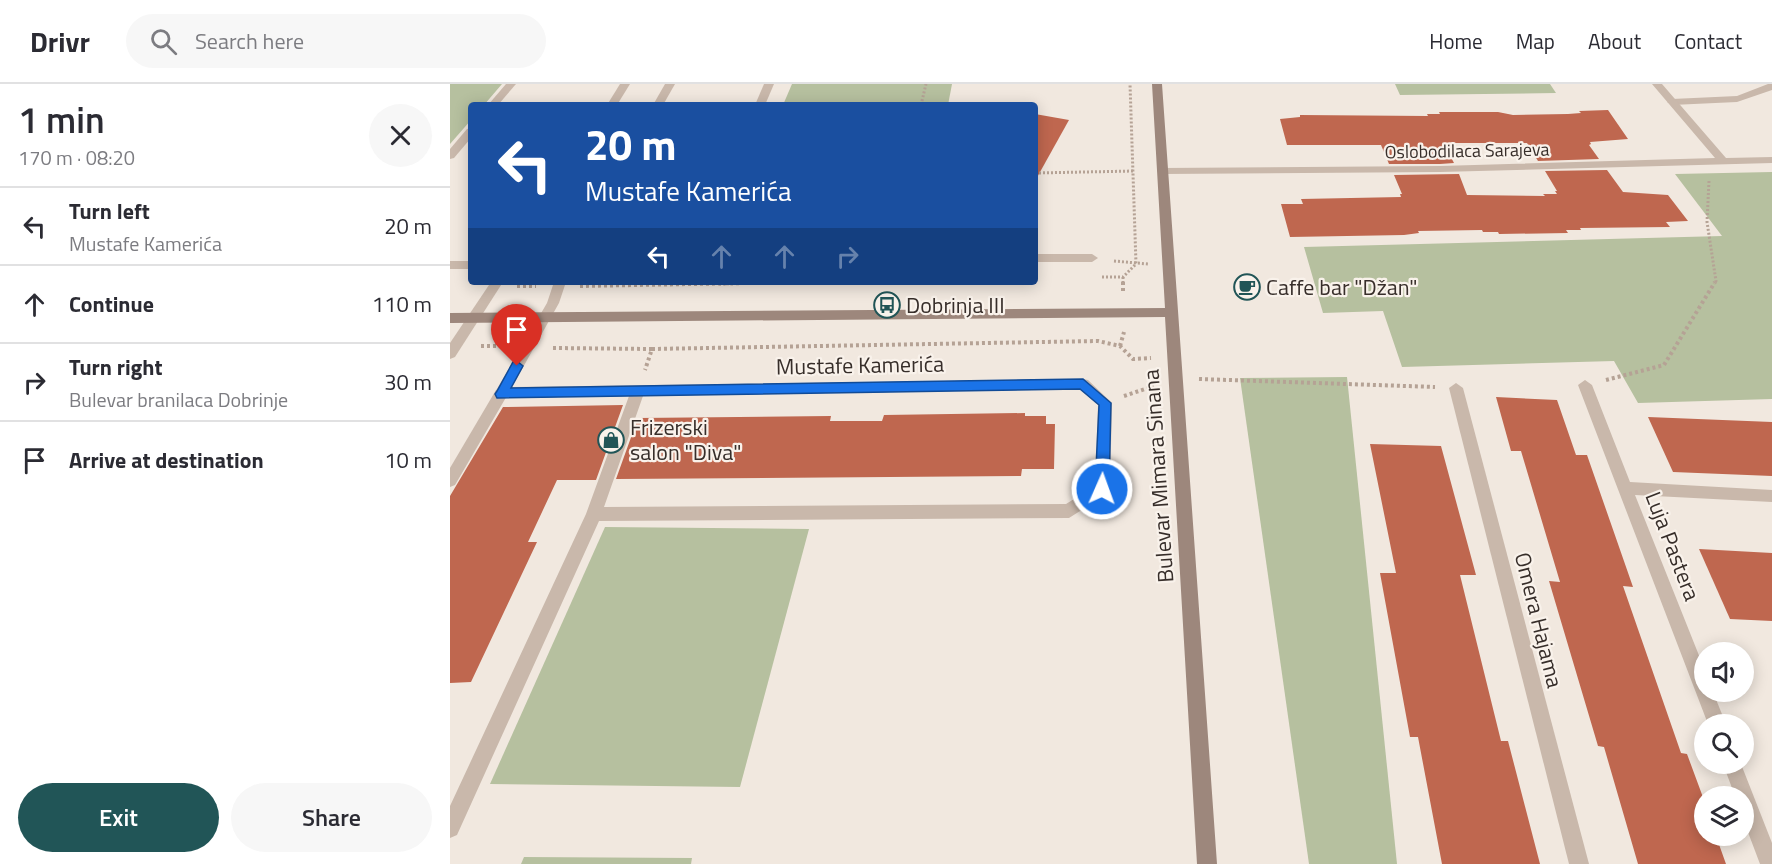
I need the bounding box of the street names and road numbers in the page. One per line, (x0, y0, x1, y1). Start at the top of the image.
street label: Oslobodilaca Sarajeva (1384, 136, 1550, 165)
street label: Mustafe Kamerića (776, 347, 944, 383)
street label: Bulevar Mimara Sinana (1134, 368, 1182, 584)
street label: Luja Pastera (1637, 486, 1709, 606)
street label: Omera Hajama (1506, 549, 1572, 691)

